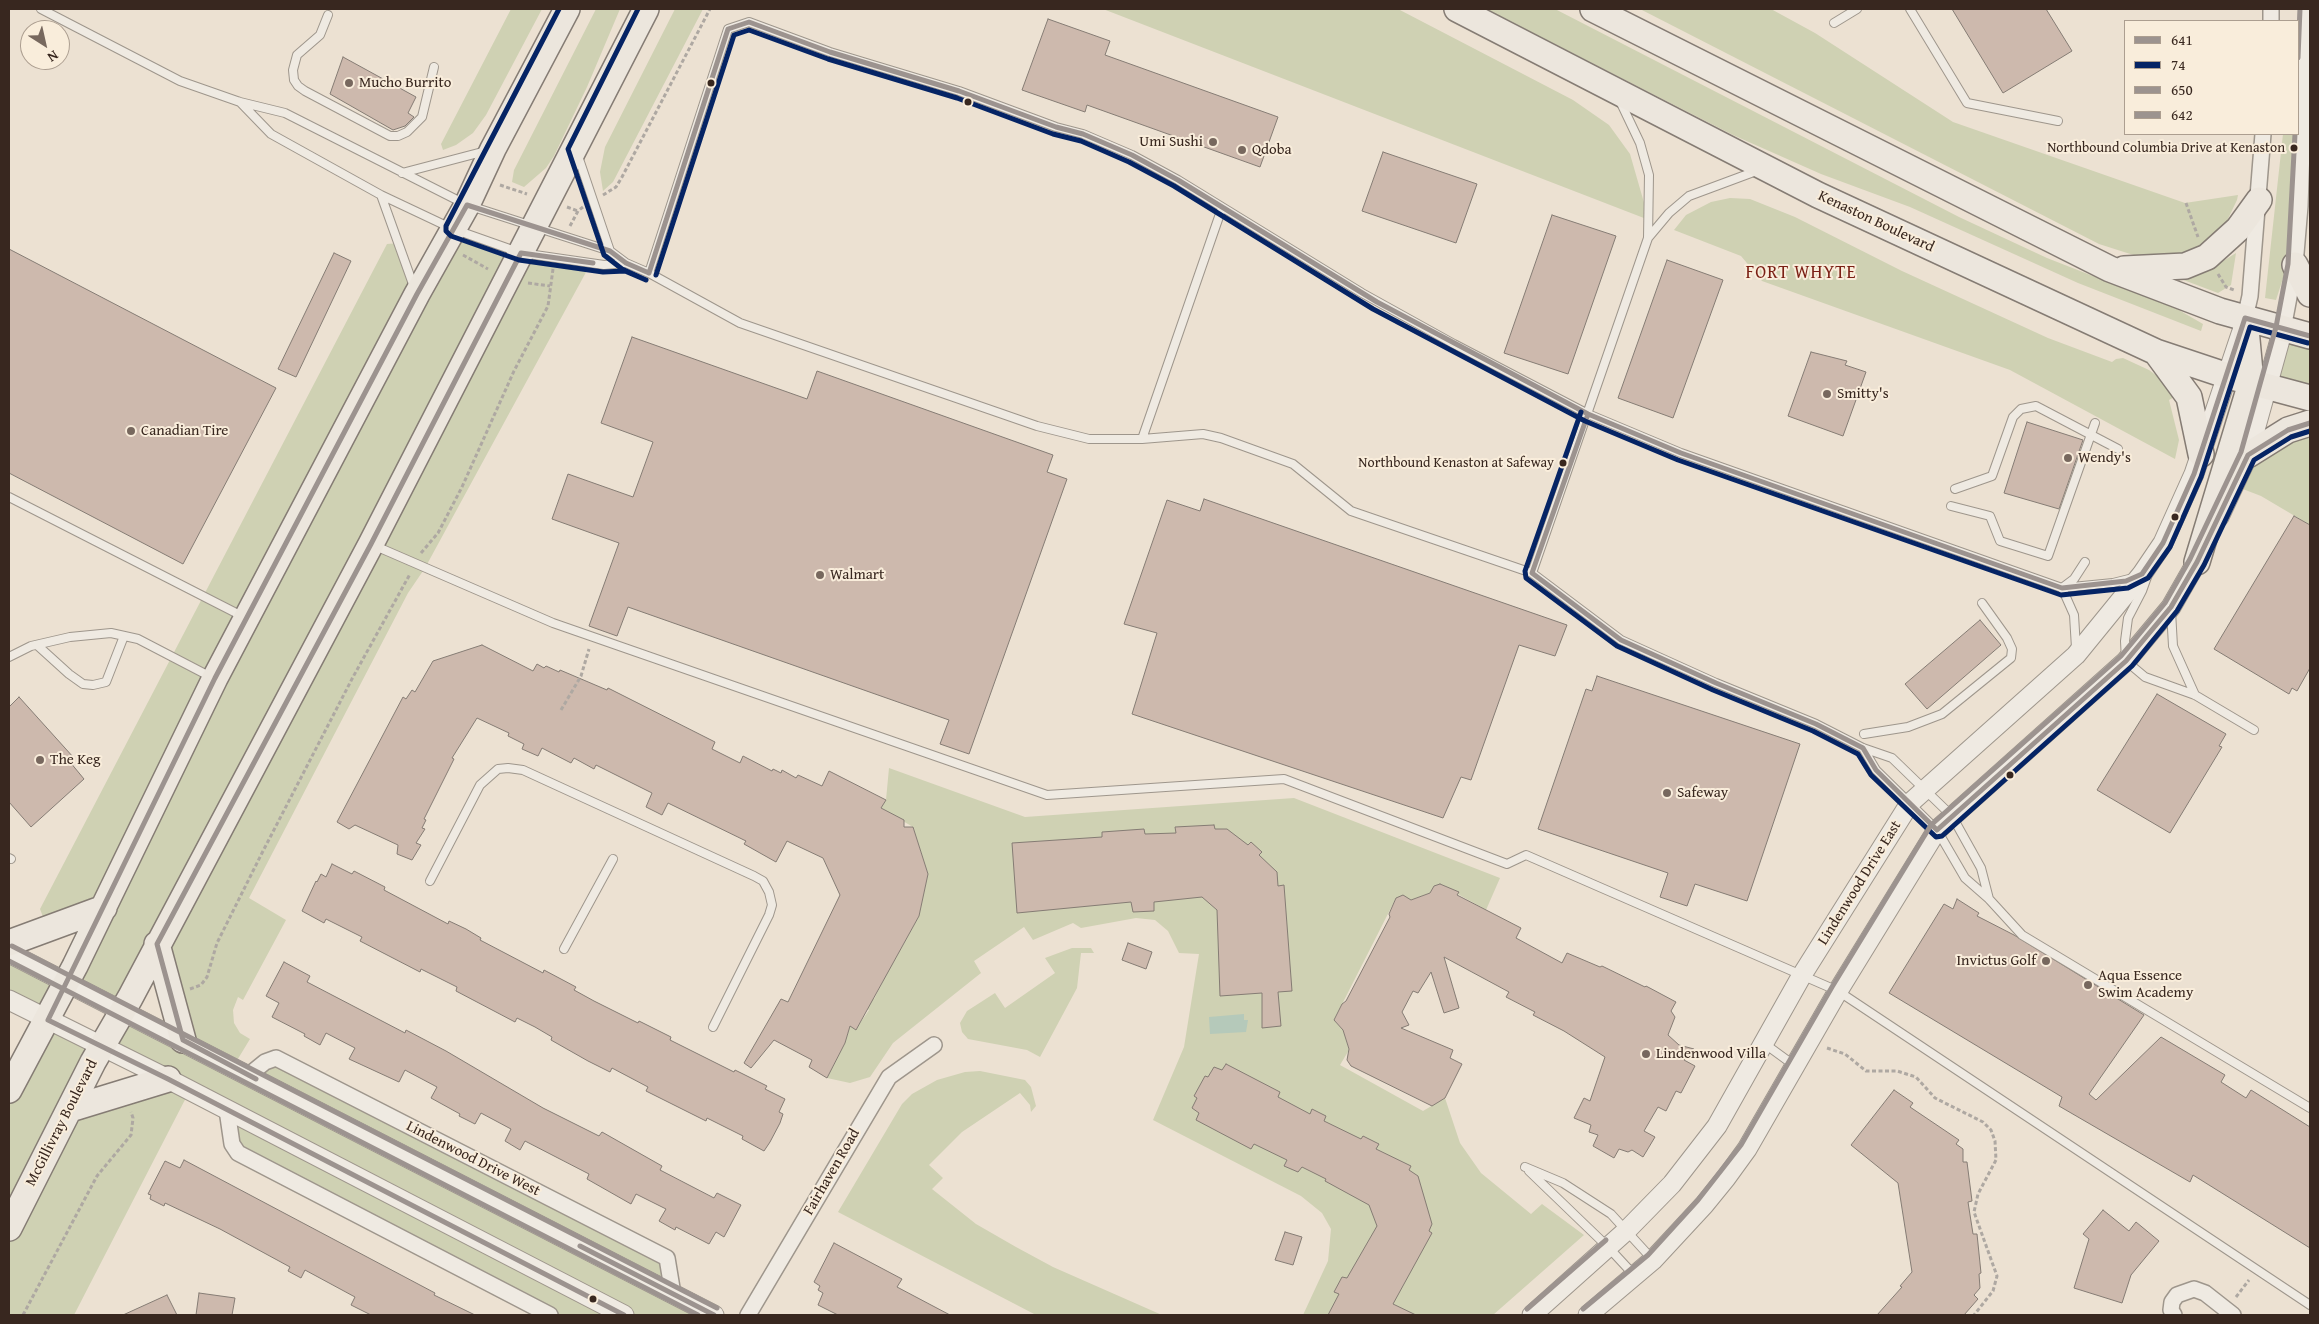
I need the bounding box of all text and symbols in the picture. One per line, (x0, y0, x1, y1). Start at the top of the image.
north arrow (20, 20, 70, 70)
legend (2124, 20, 2299, 135)
text: 641 (2171, 29, 2193, 50)
text: N (43, 46, 63, 67)
text: 74 (2171, 54, 2185, 75)
place label: Mucho Burrito (359, 74, 451, 92)
marker: Mucho Burrito (343, 77, 355, 89)
unlabelled marker (706, 78, 716, 88)
text: 650 (2171, 79, 2193, 100)
unlabelled marker (963, 97, 973, 107)
text: 642 (2171, 104, 2193, 125)
place label: Umi Sushi (1139, 133, 1203, 151)
marker: Umi Sushi (1207, 136, 1219, 148)
place label: Northbound Columbia Drive at Kenaston (2047, 140, 2285, 156)
place label: Qdoba (1252, 141, 1292, 159)
marker: Northbound Columbia Drive at Kenaston (2289, 143, 2299, 153)
marker: Qdoba (1236, 144, 1248, 156)
street label: Kenaston Boulevard (1815, 187, 1937, 257)
district label: FORT WHYTE (1744, 262, 1858, 284)
place label: Smitty's (1837, 385, 1889, 403)
marker: Smitty's (1821, 388, 1833, 400)
place label: Canadian Tire (141, 422, 228, 440)
marker: Canadian Tire (125, 425, 137, 437)
place label: Wendy's (2078, 449, 2131, 467)
marker: Wendy's (2062, 452, 2074, 464)
place label: Northbound Kenaston at Safeway (1358, 455, 1554, 471)
marker: Northbound Kenaston at Safeway (1558, 458, 1568, 468)
unlabelled marker (2170, 512, 2180, 522)
place label: Walmart (830, 566, 884, 584)
marker: Walmart (814, 569, 826, 581)
place label: The Keg (50, 751, 101, 769)
marker: The Keg (34, 754, 46, 766)
unlabelled marker (2005, 770, 2015, 780)
place label: Safeway (1677, 784, 1728, 802)
marker: Safeway (1661, 787, 1673, 799)
street label: Lindenwood Drive East (1814, 817, 1906, 949)
place label: Invictus Golf (1956, 952, 2036, 970)
marker: Invictus Golf (2040, 955, 2052, 967)
place label: Aqua Essence Swim Academy (2098, 967, 2193, 1002)
marker: Aqua Essence Swim Academy (2082, 979, 2094, 991)
place label: Lindenwood Villa (1656, 1045, 1766, 1063)
marker: Lindenwood Villa (1640, 1048, 1652, 1060)
street label: McGillivray Boulevard (22, 1057, 102, 1189)
street label: Lindenwood Drive West (403, 1117, 543, 1201)
street label: Fairhaven Road (800, 1126, 864, 1218)
unlabelled marker (588, 1294, 598, 1304)

